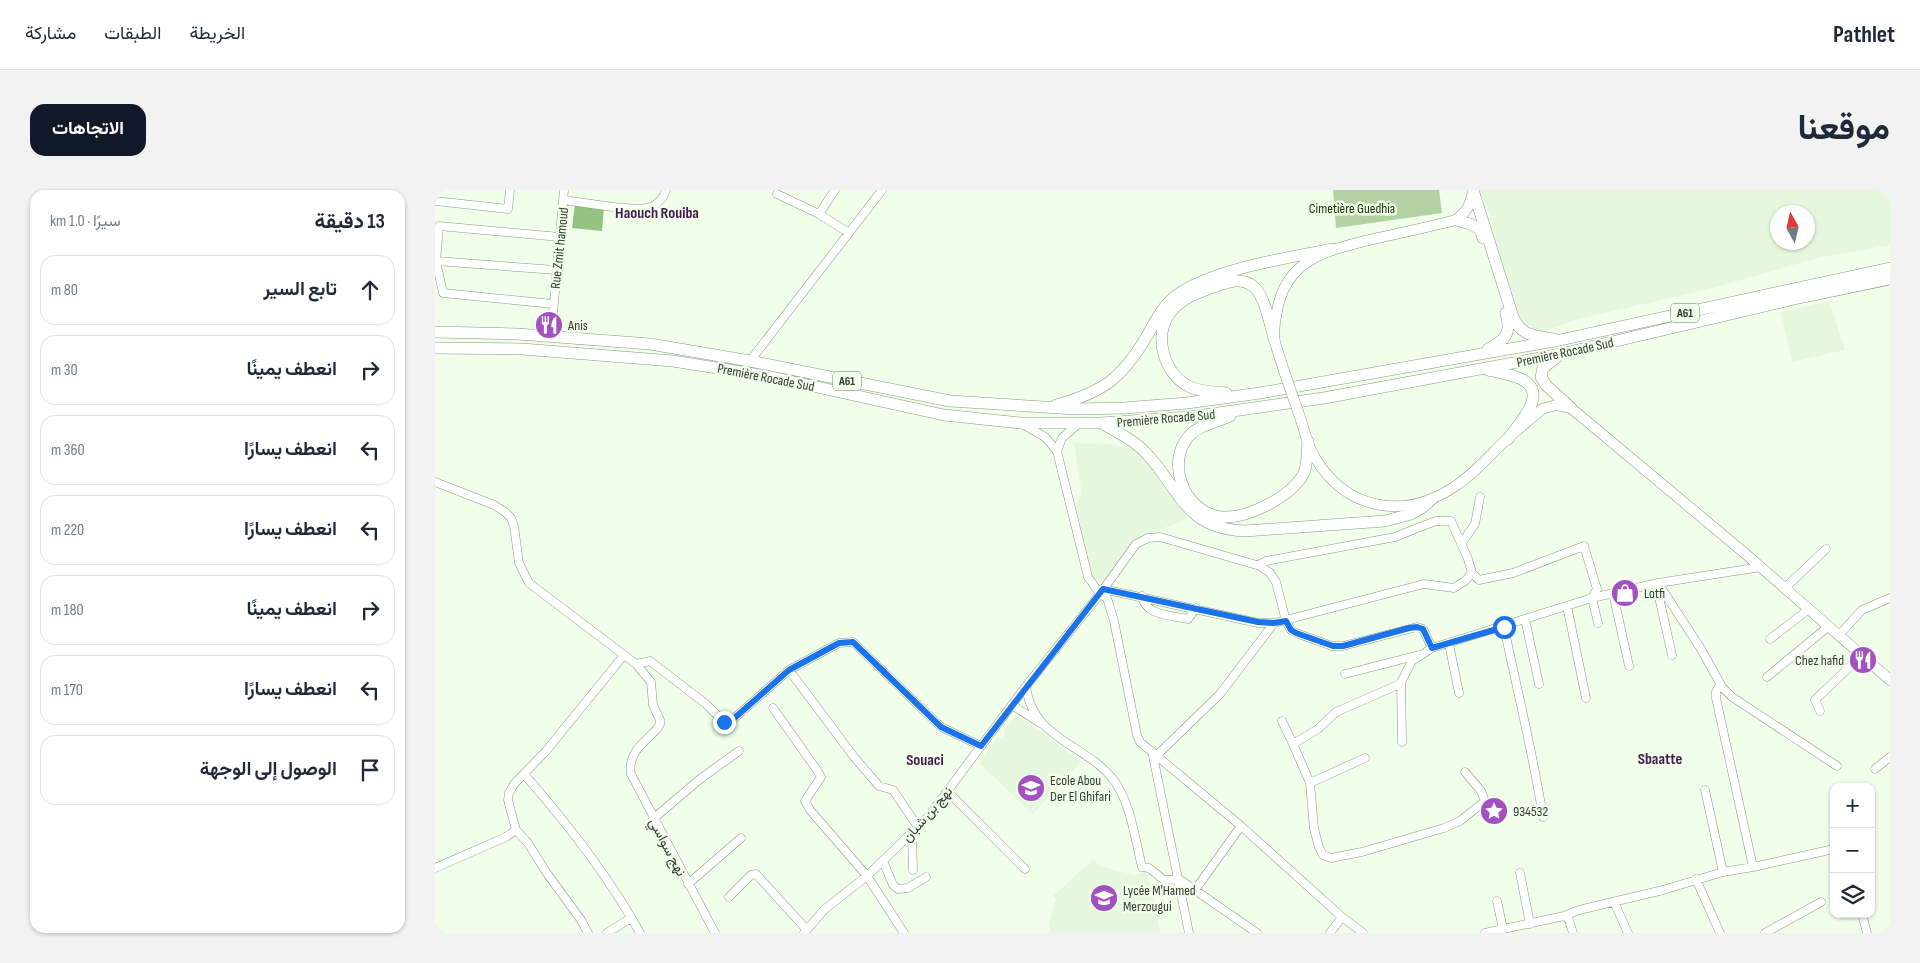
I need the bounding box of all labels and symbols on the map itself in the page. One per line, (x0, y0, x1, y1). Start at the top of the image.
park label: Cimetière Guedhia (1309, 200, 1395, 217)
district label: Haouch Rouiba (615, 204, 699, 223)
north arrow (1770, 205, 1815, 250)
street label: Rue Zmit hamoud (547, 206, 572, 290)
road number: A61 (1671, 304, 1699, 322)
restaurant icon: Anis (534, 310, 564, 340)
place label: Anis (567, 317, 588, 334)
street label: Première Rocade Sud (1515, 334, 1615, 371)
street label: Première Rocade Sud (716, 360, 816, 395)
road number: A61 (833, 372, 861, 390)
street label: Première Rocade Sud (1116, 406, 1216, 431)
shop icon: Lotfi (1610, 578, 1640, 608)
place label: Lotfi (1644, 585, 1665, 602)
route start (1493, 616, 1516, 639)
restaurant icon: Chez hafid (1848, 645, 1878, 675)
place label: Chez hafid (1795, 652, 1844, 669)
route end (713, 711, 736, 734)
district label: Sbaatte (1638, 750, 1682, 769)
district label: Souaci (906, 751, 944, 770)
place label: Ecole Abou Der El Ghifari (1050, 772, 1111, 805)
school or university icon: Ecole Abou Der El Ghifari (1016, 773, 1046, 803)
street label: نهج بن شبان (899, 783, 958, 847)
place icon: 934532 (1479, 796, 1509, 826)
place label: 934532 (1513, 803, 1548, 820)
street label: نهج سواسي (643, 815, 690, 881)
place label: Lycée M'Hamed Merzougui (1123, 882, 1196, 915)
school or university icon: Lycée M'Hamed Merzougui (1089, 883, 1119, 913)

